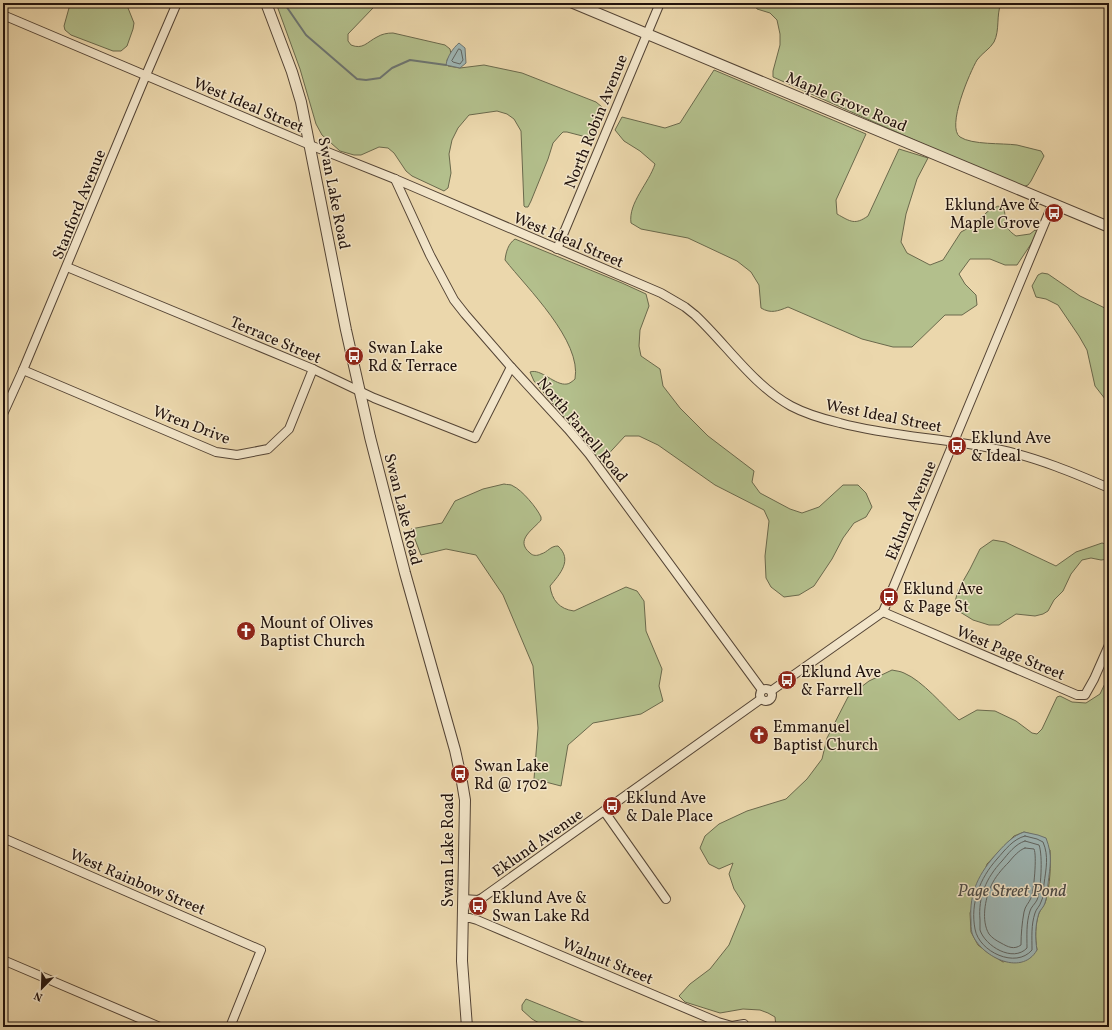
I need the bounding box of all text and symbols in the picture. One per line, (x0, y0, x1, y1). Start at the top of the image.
street label: North Robin Avenue (560, 51, 634, 192)
street label: Maple Grove Road (782, 67, 910, 138)
street label: West Ideal Street (190, 73, 307, 139)
street label: Swan Lake Road (311, 135, 355, 252)
street label: Stanford Avenue (48, 146, 112, 263)
place label: Eklund Ave & Maple Grove (945, 195, 1040, 235)
bus stop icon: Eklund Ave & Maple Grove (1043, 202, 1065, 224)
street label: West Ideal Street (510, 208, 627, 274)
street label: Terrace Street (226, 312, 325, 370)
place label: Swan Lake Rd & Terrace (368, 338, 457, 378)
bus stop icon: Swan Lake Rd & Terrace (343, 345, 365, 367)
street label: North Farrell Road (531, 373, 632, 488)
street label: West Ideal Street (824, 395, 944, 439)
street label: Wren Drive (149, 401, 233, 451)
place label: Eklund Ave & Ideal (971, 428, 1051, 468)
bus stop icon: Eklund Ave & Ideal (946, 435, 968, 457)
street label: Swan Lake Road (378, 451, 427, 568)
street label: Eklund Avenue (881, 458, 943, 564)
place label: Eklund Ave & Page St (903, 579, 983, 619)
bus stop icon: Eklund Ave & Page St (878, 586, 900, 608)
place label: Mount of Olives Baptist Church (260, 613, 373, 653)
church icon: Mount of Olives Baptist Church (235, 620, 257, 642)
street label: West Page Street (952, 621, 1068, 687)
place label: Eklund Ave & Farrell (801, 662, 881, 702)
bus stop icon: Eklund Ave & Farrell (776, 669, 798, 691)
place label: Emmanuel Baptist Church (773, 717, 878, 757)
church icon: Emmanuel Baptist Church (748, 724, 770, 746)
place label: Swan Lake Rd @ 1702 (474, 756, 549, 796)
bus stop icon: Swan Lake Rd @ 1702 (449, 763, 471, 785)
place label: Eklund Ave & Dale Place (626, 788, 713, 828)
street label: Swan Lake Road (438, 793, 460, 907)
bus stop icon: Eklund Ave & Dale Place (601, 795, 623, 817)
street label: Eklund Avenue (488, 804, 588, 883)
street label: West Rainbow Street (66, 844, 209, 922)
water label: Page Street Pond (958, 880, 1066, 903)
place label: Eklund Ave & Swan Lake Rd (492, 888, 590, 928)
bus stop icon: Eklund Ave & Swan Lake Rd (467, 895, 489, 917)
street label: Walnut Street (558, 933, 657, 991)
north arrow (22, 968, 62, 1008)
text: N (32, 987, 45, 1004)

